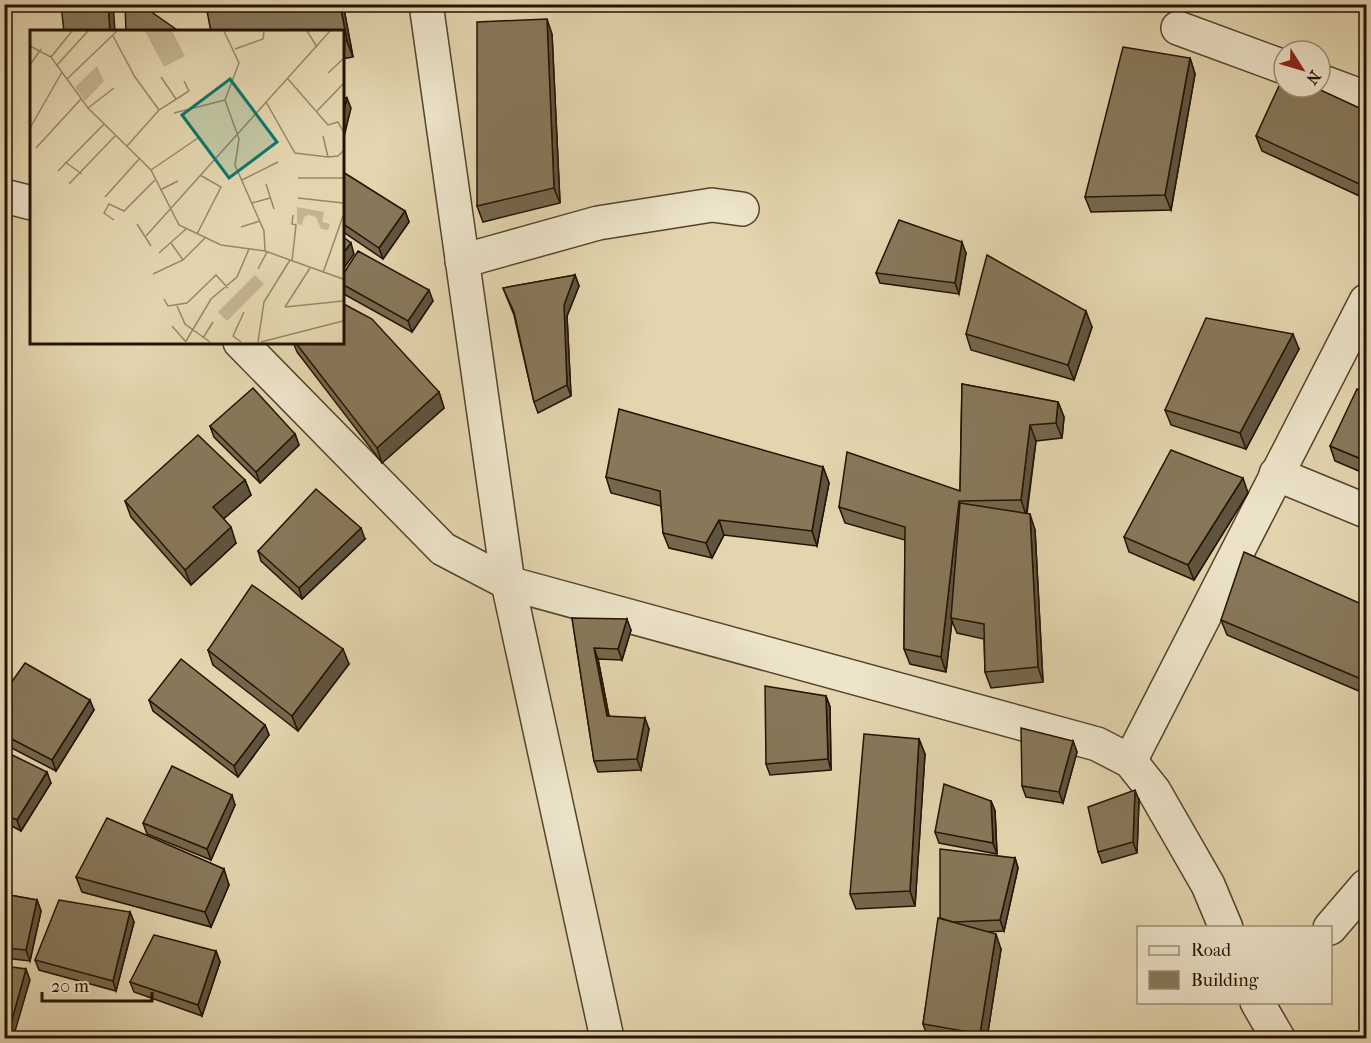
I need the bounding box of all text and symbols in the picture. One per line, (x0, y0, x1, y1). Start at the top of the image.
inset map (30, 30, 344, 344)
north arrow (1272, 39, 1332, 99)
text: N (1302, 67, 1325, 89)
legend (1137, 926, 1332, 1004)
text: Road (1191, 940, 1231, 961)
scale bar (42, 965, 152, 1003)
text: Building (1191, 970, 1259, 991)
text: 20 m (51, 976, 89, 997)

